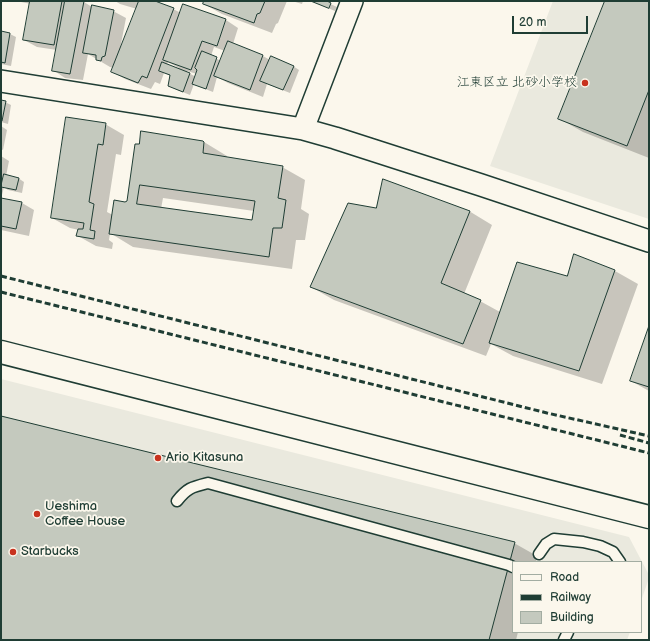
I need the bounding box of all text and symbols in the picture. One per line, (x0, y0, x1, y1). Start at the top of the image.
scale bar (514, 8, 590, 34)
text: 20 m (519, 15, 546, 30)
place label: 江東区立 北砂小学校 (456, 75, 577, 91)
marker: 江東区立 北砂小学校 (580, 78, 590, 88)
place label: Ario Kitasuna (166, 450, 243, 466)
marker: Ario Kitasuna (153, 453, 163, 463)
place label: Ueshima Coffee House (45, 499, 125, 530)
marker: Ueshima Coffee House (32, 509, 42, 519)
place label: Starbucks (21, 544, 79, 560)
marker: Starbucks (8, 547, 18, 557)
legend (512, 561, 642, 633)
text: Road (550, 570, 579, 585)
text: Railway (550, 590, 591, 605)
text: Building (550, 610, 594, 625)

